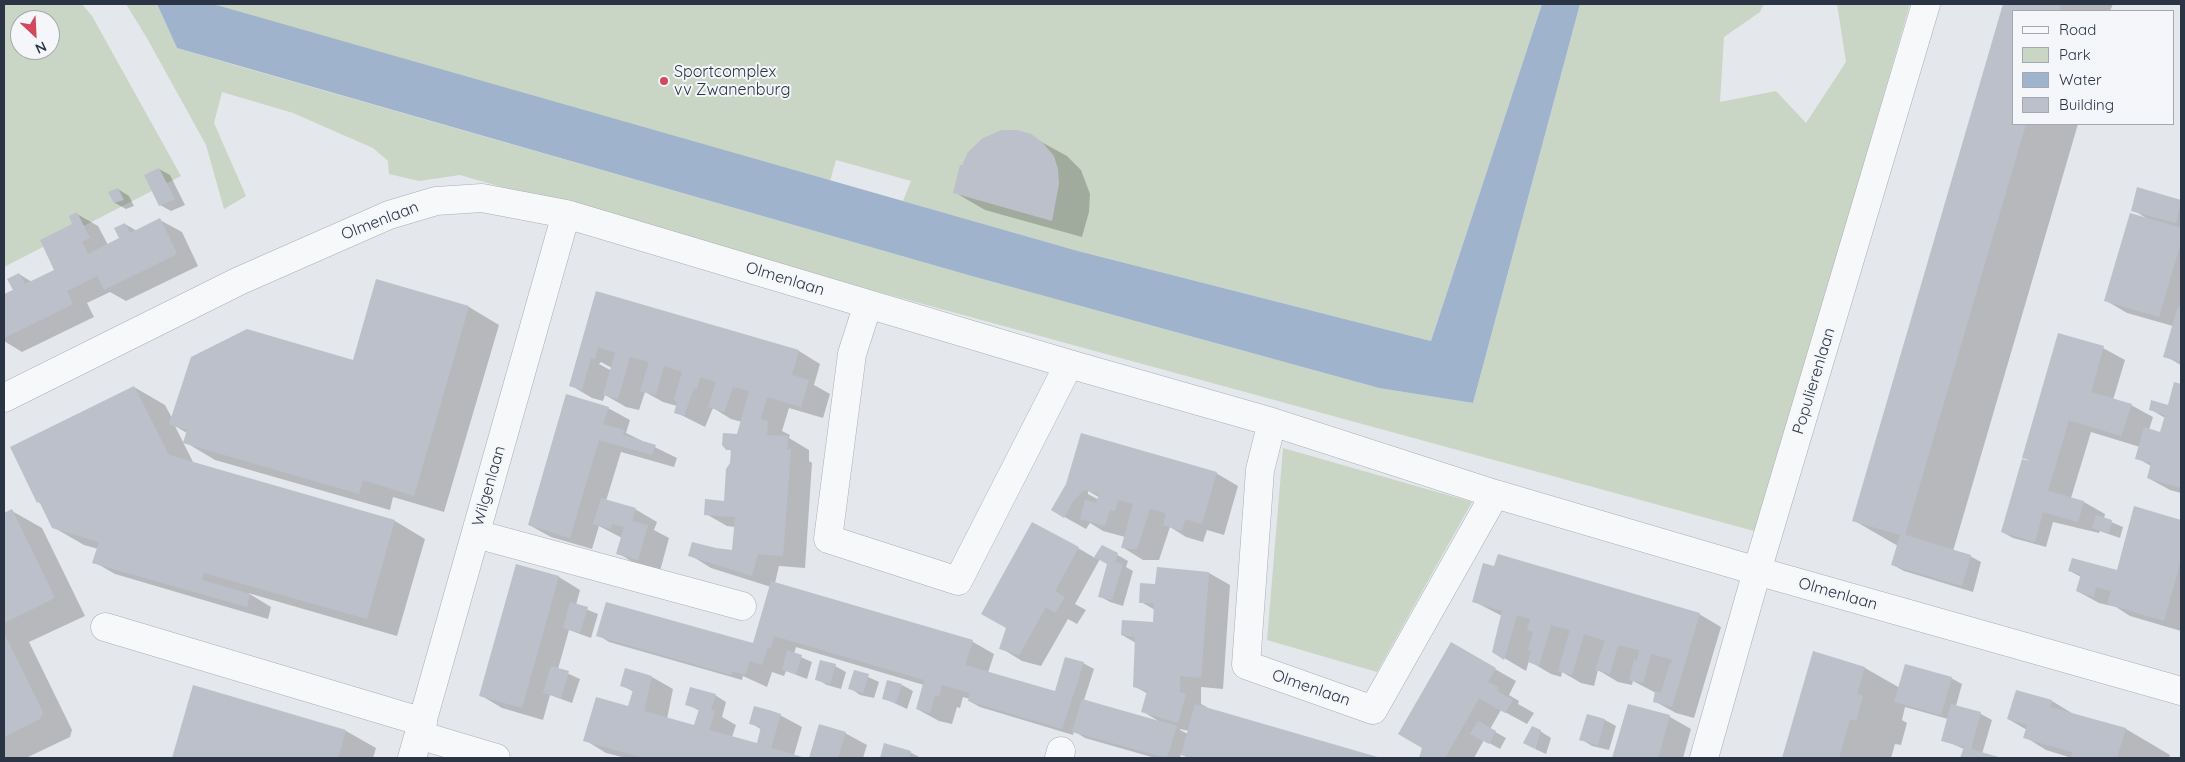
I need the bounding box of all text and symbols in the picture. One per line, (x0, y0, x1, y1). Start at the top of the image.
north arrow (10, 10, 60, 60)
legend (2012, 10, 2175, 125)
text: Road (2059, 20, 2096, 39)
text: N (32, 37, 49, 58)
text: Park (2059, 45, 2091, 64)
place label: Sportcomplex vv Zwanenburg (674, 62, 790, 100)
text: Water (2059, 70, 2102, 89)
marker: Sportcomplex vv Zwanenburg (658, 75, 670, 87)
text: Building (2059, 95, 2114, 114)
street label: Olmenlaan (339, 197, 421, 245)
street label: Olmenlaan (743, 258, 827, 300)
street label: Populierenlaan (1789, 325, 1839, 437)
street label: Wilgenlaan (468, 444, 510, 528)
street label: Olmenlaan (1796, 574, 1880, 614)
street label: Olmenlaan (1269, 666, 1353, 710)

